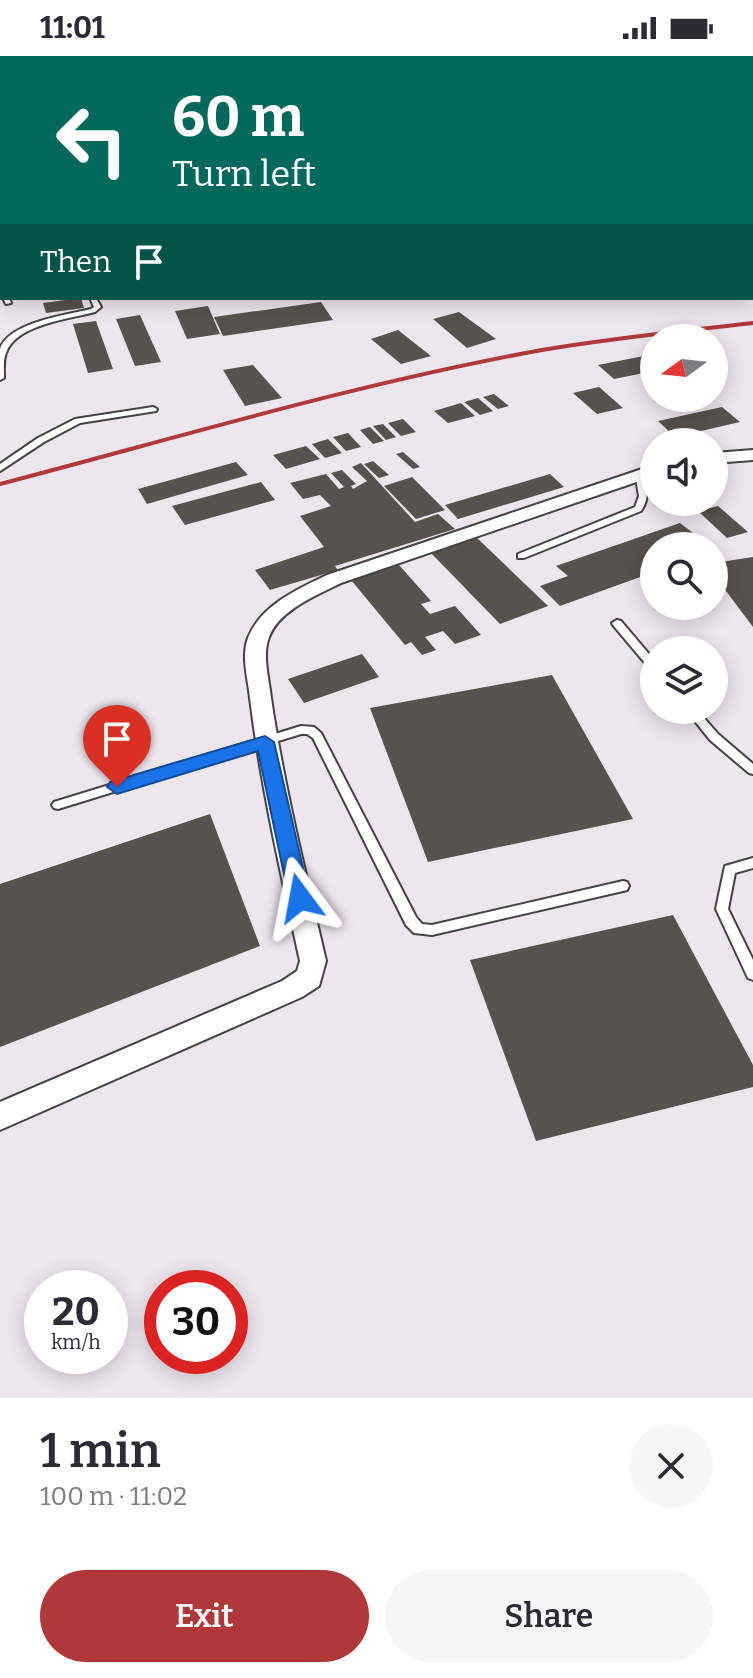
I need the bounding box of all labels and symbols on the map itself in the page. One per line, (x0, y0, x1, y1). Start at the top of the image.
north arrow (640, 324, 728, 412)
pin (83, 705, 151, 787)
position arrow (258, 856, 342, 940)
speed limit sign: 30 (144, 1270, 248, 1374)

